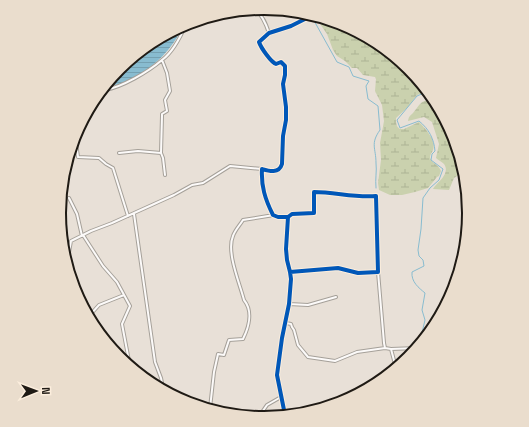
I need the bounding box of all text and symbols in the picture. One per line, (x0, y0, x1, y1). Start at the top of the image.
north arrow (16, 371, 56, 411)
text: N (39, 387, 53, 395)

